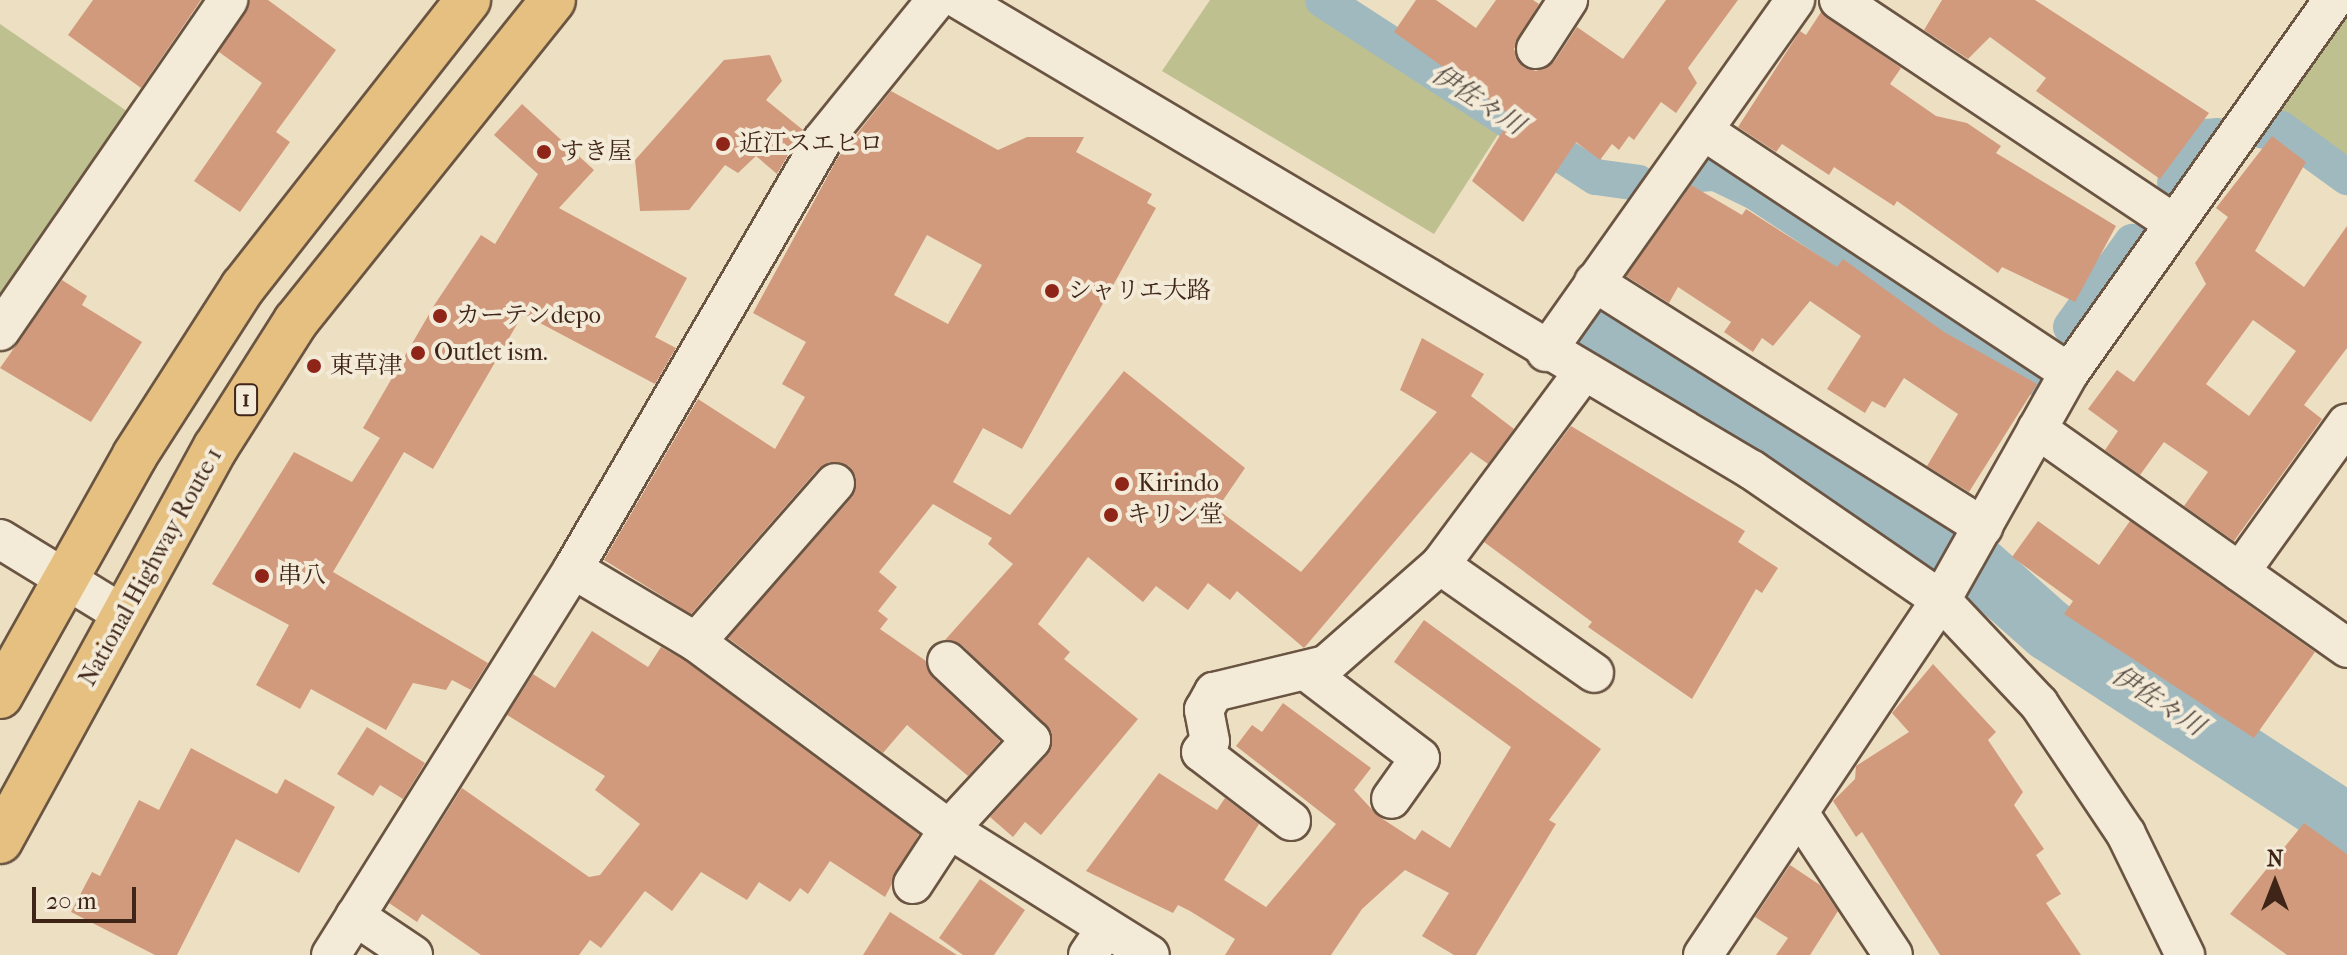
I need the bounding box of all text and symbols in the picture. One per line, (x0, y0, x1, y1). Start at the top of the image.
water label: 伊佐々川 (1426, 59, 1530, 141)
place label: 近江スエヒロ (739, 130, 883, 158)
marker: 近江スエヒロ (714, 135, 732, 153)
place label: すき屋 (560, 138, 632, 166)
marker: すき屋 (535, 143, 553, 161)
place label: シャリエ大路 (1068, 277, 1212, 305)
marker: シャリエ大路 (1043, 282, 1061, 300)
place label: カーテンdepo (456, 302, 602, 330)
marker: カーテンdepo (431, 307, 449, 325)
place label: Outlet ism. (434, 339, 548, 367)
marker: Outlet ism. (409, 344, 427, 362)
place label: 東草津 (330, 352, 402, 380)
marker: 東草津 (305, 357, 323, 375)
road number: 1 (234, 382, 258, 418)
street label: National Highway Route 1 (73, 443, 229, 691)
place label: Kirindo (1138, 470, 1219, 498)
marker: Kirindo (1113, 475, 1131, 493)
place label: キリン堂 (1127, 501, 1223, 529)
marker: キリン堂 (1102, 506, 1120, 524)
place label: 串八 (278, 562, 326, 590)
marker: 串八 (253, 567, 271, 585)
water label: 伊佐々川 (2106, 660, 2210, 742)
north arrow (2235, 843, 2315, 923)
text: N (2267, 846, 2283, 872)
scale bar (36, 871, 140, 921)
text: 20 m (46, 887, 97, 915)

